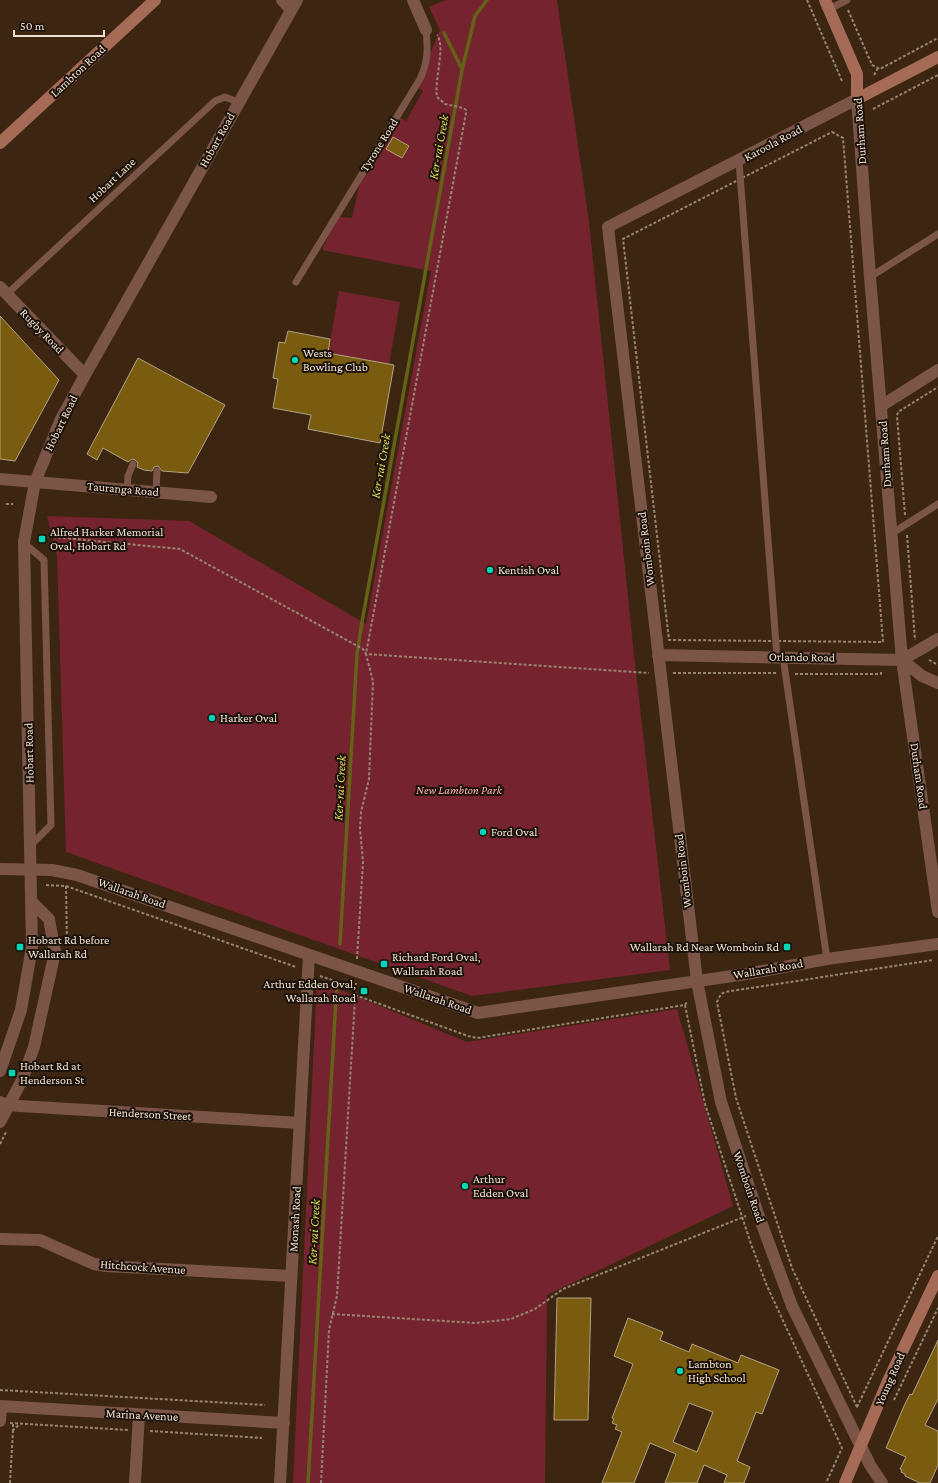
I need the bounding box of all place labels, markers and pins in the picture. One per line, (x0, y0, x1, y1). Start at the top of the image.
place label: Wests Bowling Club (303, 346, 368, 374)
marker: Wests Bowling Club (290, 355, 300, 365)
place label: Alfred Harker Memorial Oval, Hobart Rd (50, 525, 163, 553)
marker: Alfred Harker Memorial Oval, Hobart Rd (37, 534, 47, 544)
place label: Kentish Oval (498, 563, 559, 577)
marker: Kentish Oval (485, 565, 495, 575)
place label: Harker Oval (220, 711, 277, 725)
marker: Harker Oval (207, 713, 217, 723)
place label: Ford Oval (491, 825, 537, 839)
marker: Ford Oval (478, 827, 488, 837)
place label: Hobart Rd before Wallarah Rd (28, 933, 109, 961)
place label: Wallarah Rd Near Womboin Rd (630, 940, 780, 954)
marker: Hobart Rd before Wallarah Rd (15, 942, 25, 952)
marker: Wallarah Rd Near Womboin Rd (782, 942, 792, 952)
place label: Richard Ford Oval, Wallarah Road (392, 950, 481, 978)
marker: Richard Ford Oval, Wallarah Road (379, 959, 389, 969)
place label: Arthur Edden Oval, Wallarah Road (264, 977, 357, 1005)
marker: Arthur Edden Oval, Wallarah Road (359, 986, 369, 996)
place label: Hobart Rd at Henderson St (20, 1059, 85, 1087)
marker: Hobart Rd at Henderson St (7, 1068, 17, 1078)
place label: Arthur Edden Oval (473, 1172, 528, 1200)
marker: Arthur Edden Oval (460, 1181, 470, 1191)
place label: Lambton High School (688, 1357, 746, 1385)
marker: Lambton High School (675, 1366, 685, 1376)

